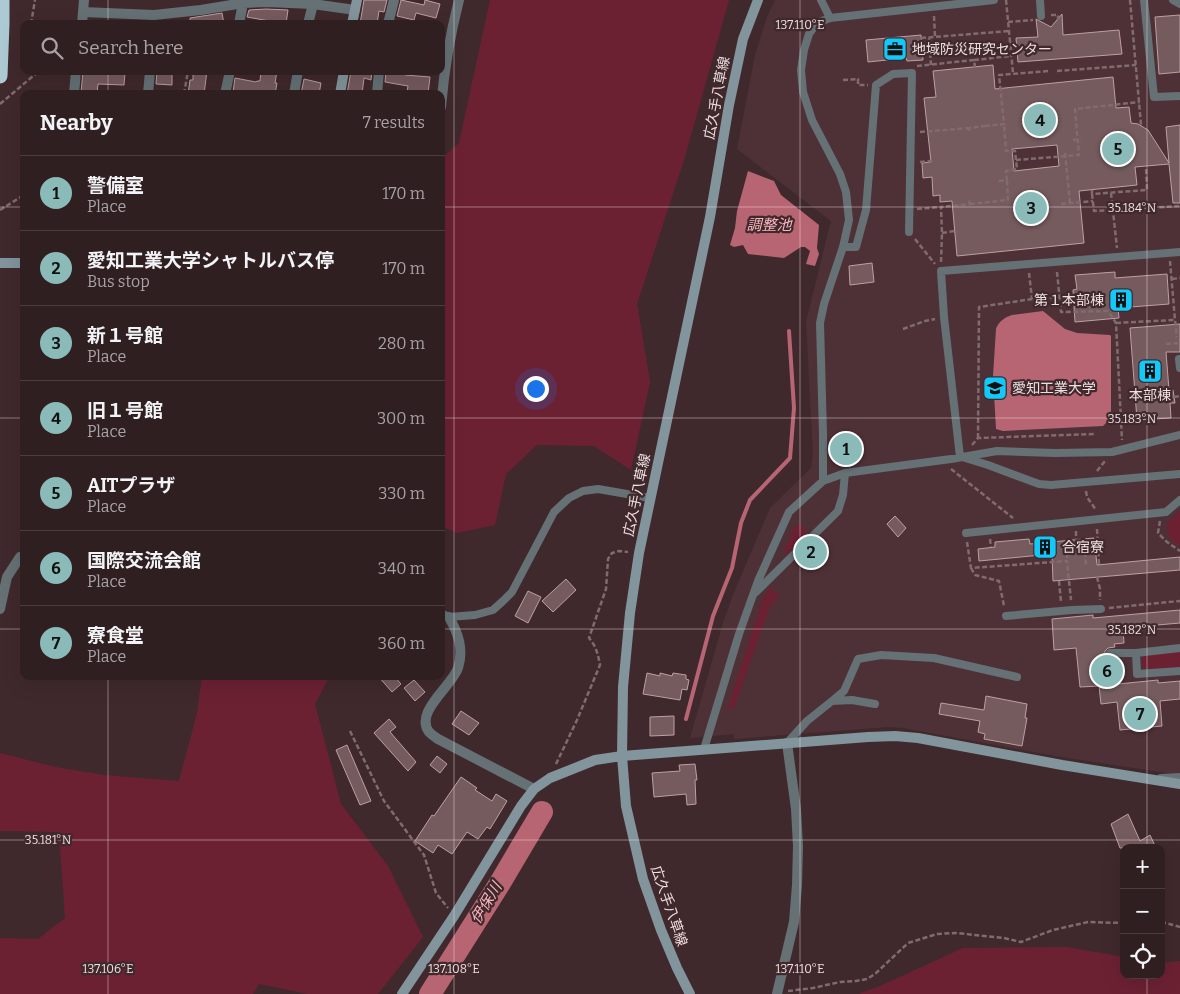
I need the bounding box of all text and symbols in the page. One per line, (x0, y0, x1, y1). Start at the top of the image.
text: 137.110°E (776, 18, 824, 32)
search box (20, 20, 445, 75)
icon: search (38, 34, 66, 62)
text: Search here (78, 36, 183, 59)
office icon: 地域防災研究センター (882, 36, 908, 62)
place label: 地域防災研究センター (912, 41, 1052, 58)
street label: 広久手八草線 (701, 55, 733, 141)
pin: 4 (1024, 101, 1056, 139)
text: Nearby (40, 110, 113, 136)
text: 7 results (363, 113, 425, 132)
pin: 5 (1102, 130, 1134, 168)
text: 警備室 (87, 174, 144, 197)
text: 1 (53, 184, 59, 203)
text: 170 m (382, 184, 425, 203)
pin: 3 (1015, 189, 1047, 227)
text: Place (87, 197, 126, 216)
text: 35.184°N (1108, 201, 1157, 215)
water label: 調整池 (746, 216, 793, 234)
text: 愛知工業大学シャトルバス停 (87, 249, 334, 272)
text: 2 (51, 259, 61, 278)
text: 170 m (382, 259, 425, 278)
text: Bus stop (87, 272, 150, 291)
building icon: 第１本部棟 (1108, 287, 1134, 313)
place label: 第１本部棟 (1034, 292, 1104, 309)
text: 新１号館 (87, 324, 163, 347)
text: 3 (51, 334, 61, 353)
text: 280 m (378, 334, 425, 353)
text: Place (87, 347, 126, 366)
building icon: 本部棟 (1137, 358, 1163, 384)
school or university icon: 愛知工業大学 (982, 375, 1008, 401)
your location (523, 376, 549, 402)
place label: 愛知工業大学 (1012, 380, 1096, 397)
place label: 本部棟 (1129, 387, 1171, 404)
text: 旧１号館 (87, 399, 163, 422)
text: 4 (51, 409, 61, 428)
text: 300 m (377, 409, 425, 428)
text: 35.183°N (1108, 412, 1157, 426)
text: Place (87, 422, 126, 441)
pin: 1 (830, 430, 862, 468)
street label: 広久手八草線 (620, 452, 654, 538)
text: AITプラザ (87, 474, 175, 497)
text: 5 (52, 484, 60, 503)
text: 330 m (378, 484, 425, 503)
text: Place (87, 497, 126, 516)
pin: 2 (795, 533, 827, 571)
building icon: 合宿寮 (1032, 534, 1058, 560)
place label: 合宿寮 (1062, 539, 1104, 556)
text: 国際交流会館 (87, 549, 201, 572)
text: 6 (51, 559, 61, 578)
text: 340 m (378, 559, 425, 578)
text: Place (87, 572, 126, 591)
text: 35.182°N (1108, 623, 1157, 637)
text: 寮食堂 (87, 624, 144, 647)
text: 7 (52, 634, 60, 653)
text: 360 m (378, 634, 425, 653)
text: Place (87, 647, 126, 666)
pin: 6 (1091, 652, 1123, 690)
pin: 7 (1124, 695, 1156, 733)
text: 35.181°N (25, 833, 72, 847)
map controls (1120, 844, 1165, 979)
button: + (1120, 844, 1165, 889)
street label: 広久手八草線 (647, 864, 691, 948)
water label: 伊保川 (467, 877, 506, 927)
button: − (1120, 889, 1165, 934)
button: locate (1120, 934, 1165, 979)
text: 137.106°E (83, 962, 133, 976)
text: 137.108°E (428, 962, 480, 976)
text: 137.110°E (776, 962, 824, 976)

